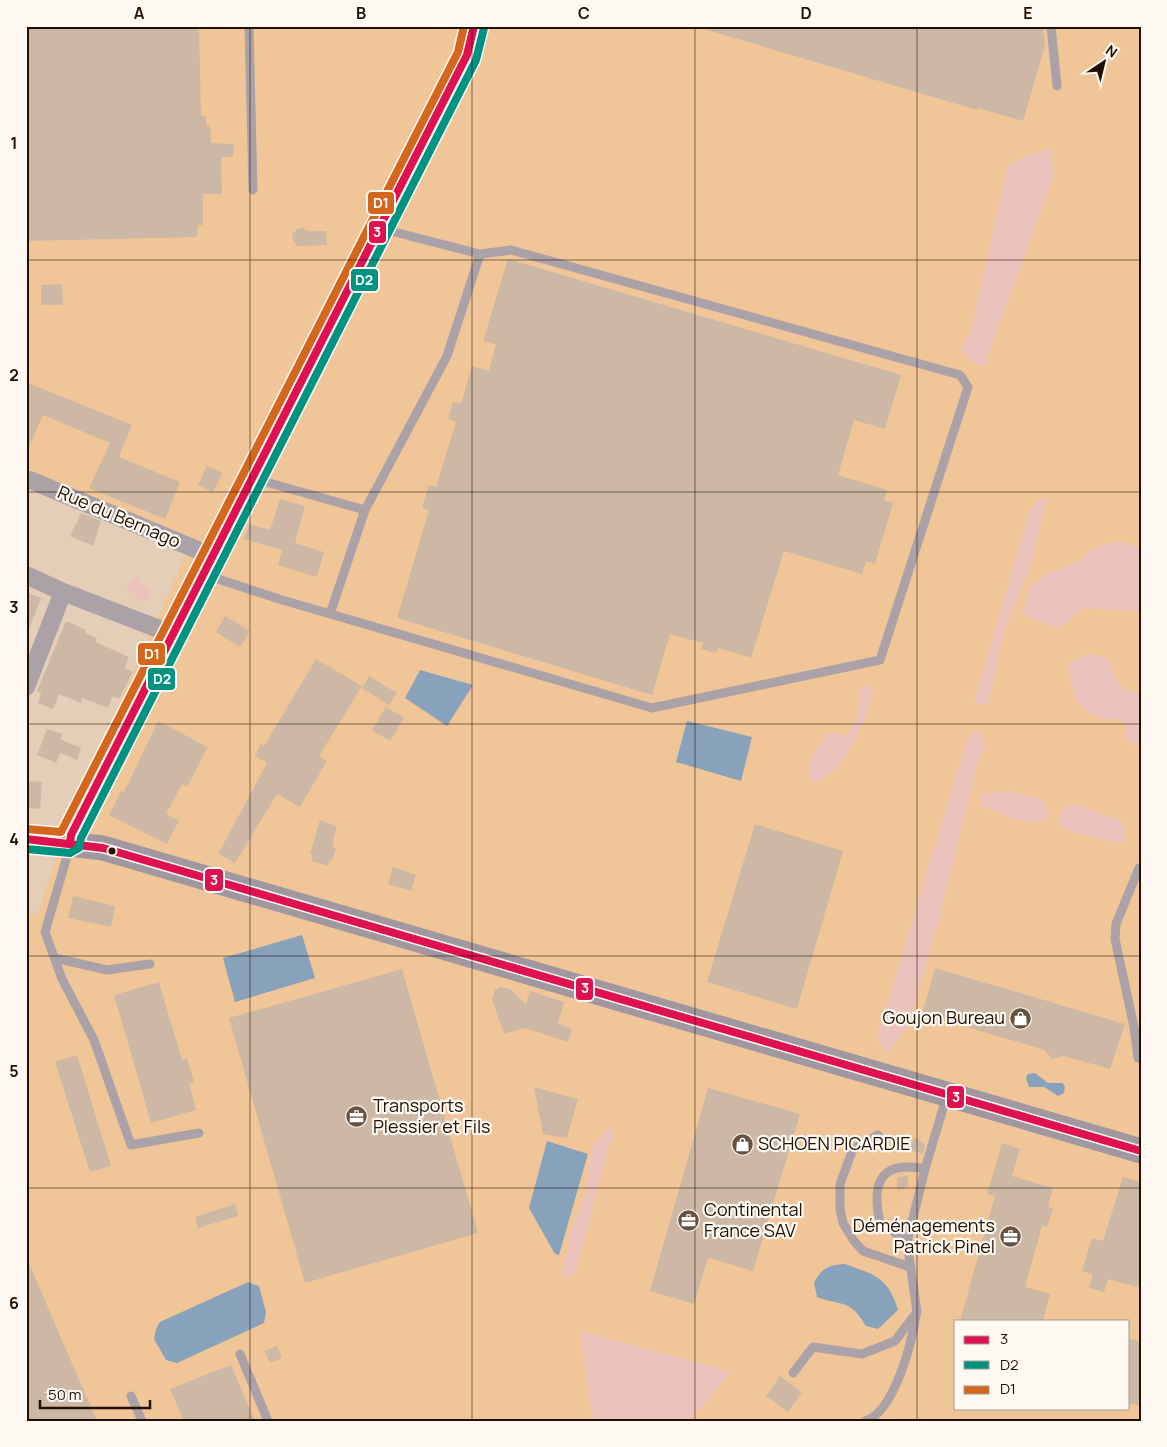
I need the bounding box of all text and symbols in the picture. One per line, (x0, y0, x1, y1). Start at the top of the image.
text: A (134, 2, 145, 24)
text: B (356, 2, 366, 24)
text: C (578, 2, 590, 24)
text: D (800, 2, 812, 24)
text: E (1023, 2, 1033, 24)
north arrow (1080, 38, 1130, 88)
text: N (1102, 40, 1121, 62)
text: 1 (10, 132, 18, 154)
line badge: D1 (367, 191, 395, 215)
text: D1 (373, 193, 389, 212)
line badge: 3 (368, 220, 387, 244)
text: 3 (373, 222, 381, 241)
line badge: D2 (350, 268, 379, 292)
text: D2 (355, 270, 373, 289)
text: 2 (9, 364, 19, 386)
street label: Rue du Bernago (54, 479, 184, 553)
text: 3 (9, 596, 19, 618)
line badge: D1 (137, 642, 166, 666)
text: D1 (144, 644, 160, 663)
line badge: D2 (147, 667, 176, 691)
text: D2 (153, 669, 171, 688)
text: 4 (9, 828, 19, 850)
unlabelled marker (107, 846, 117, 856)
line badge: 3 (204, 868, 224, 892)
text: 3 (210, 870, 218, 889)
line badge: 3 (575, 977, 594, 1001)
text: 3 (581, 978, 589, 997)
place label: Goujon Bureau (882, 1005, 1005, 1029)
shop icon: Goujon Bureau (1009, 1006, 1033, 1030)
text: 5 (9, 1060, 19, 1082)
line badge: 3 (946, 1085, 965, 1109)
text: 3 (952, 1087, 960, 1106)
place label: Transports Plessier et Fils (373, 1093, 491, 1138)
office icon: Transports Plessier et Fils (345, 1104, 369, 1128)
place label: SCHOEN PICARDIE (758, 1131, 910, 1155)
shop icon: SCHOEN PICARDIE (730, 1132, 754, 1156)
place label: Continental France SAV (704, 1197, 803, 1242)
office icon: Continental France SAV (676, 1208, 700, 1232)
place label: Déménagements Patrick Pinel (853, 1213, 995, 1258)
office icon: Déménagements Patrick Pinel (999, 1224, 1023, 1248)
text: 6 (9, 1292, 19, 1314)
legend (954, 1320, 1130, 1410)
text: 3 (1000, 1328, 1008, 1349)
text: D2 (1000, 1354, 1019, 1375)
scale bar (40, 1377, 150, 1409)
text: D1 (1000, 1378, 1016, 1399)
text: 50 m (48, 1384, 82, 1405)

